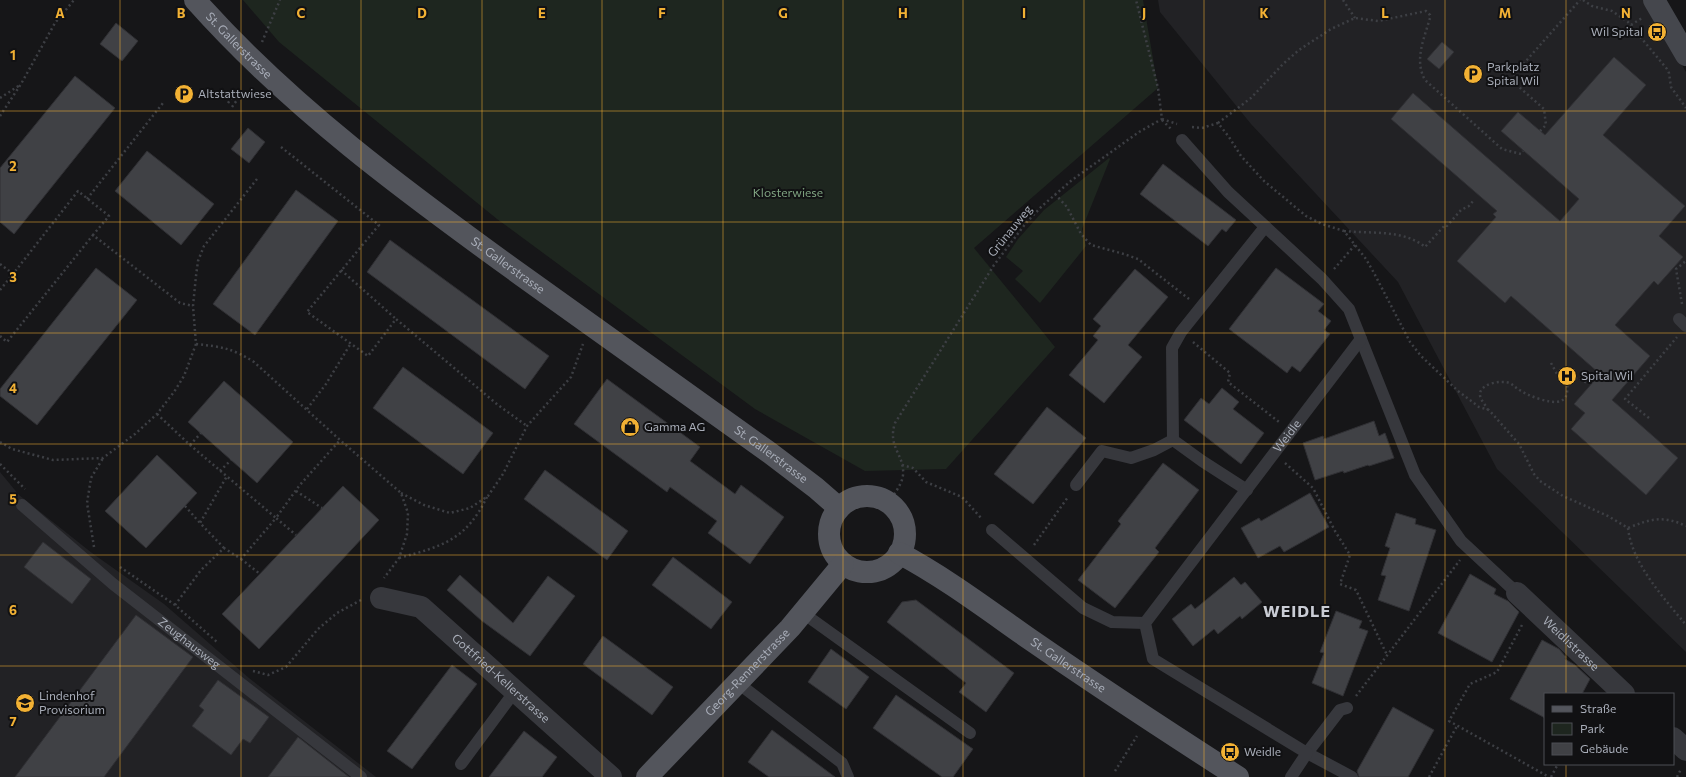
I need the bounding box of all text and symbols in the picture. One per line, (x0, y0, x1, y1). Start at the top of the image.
text: A (55, 5, 65, 21)
text: B (177, 5, 186, 21)
text: C (297, 5, 306, 21)
text: D (417, 5, 427, 21)
text: E (538, 5, 546, 21)
text: F (658, 5, 666, 21)
text: G (778, 5, 788, 21)
text: H (898, 5, 908, 21)
text: I (1022, 5, 1026, 21)
text: J (1142, 5, 1146, 21)
text: K (1259, 5, 1269, 21)
text: L (1381, 5, 1389, 21)
text: M (1499, 5, 1511, 21)
text: N (1621, 5, 1631, 21)
street label: St. Gallerstrasse (203, 9, 275, 81)
bus stop icon: Wil Spital (1646, 21, 1668, 43)
place label: Wil Spital (1591, 24, 1643, 38)
text: 1 (10, 47, 16, 63)
place label: Parkplatz Spital Wil (1487, 59, 1539, 87)
parking icon: Parkplatz Spital Wil (1462, 63, 1484, 85)
parking icon: Altstattwiese (173, 83, 195, 105)
place label: Altstattwiese (198, 86, 272, 100)
text: 2 (9, 158, 17, 174)
park label: Klosterwiese (753, 185, 823, 199)
street label: Grünauweg (984, 201, 1035, 259)
street label: St. Gallerstrasse (469, 233, 548, 296)
text: 3 (9, 269, 17, 285)
hospital icon: Spital Wil (1556, 365, 1578, 387)
place label: Spital Wil (1581, 368, 1633, 382)
text: 4 (9, 380, 17, 396)
shop icon: Gamma AG (619, 416, 641, 438)
street label: Weidle (1270, 416, 1303, 454)
place label: Gamma AG (644, 419, 705, 433)
street label: St. Gallerstrasse (732, 422, 811, 485)
text: 5 (9, 491, 17, 507)
district label: WEIDLE (1263, 601, 1331, 620)
text: 6 (9, 602, 17, 618)
street label: Weidlistrasse (1540, 613, 1603, 673)
street label: Zeughausweg (156, 614, 224, 671)
street label: Georg-Rennerstrasse (702, 625, 792, 718)
street label: Gottfried-Kellerstrasse (450, 630, 553, 725)
street label: St. Gallerstrasse (1028, 634, 1109, 695)
place label: Lindenhof Provisorium (39, 688, 105, 716)
school or university icon: Lindenhof Provisorium (14, 692, 36, 714)
legend (1544, 693, 1674, 765)
text: Straße (1580, 701, 1616, 715)
text: 7 (9, 713, 17, 729)
text: Park (1580, 721, 1606, 735)
bus stop icon: Weidle (1219, 741, 1241, 763)
text: Gebäude (1580, 741, 1628, 755)
place label: Weidle (1244, 744, 1281, 758)

